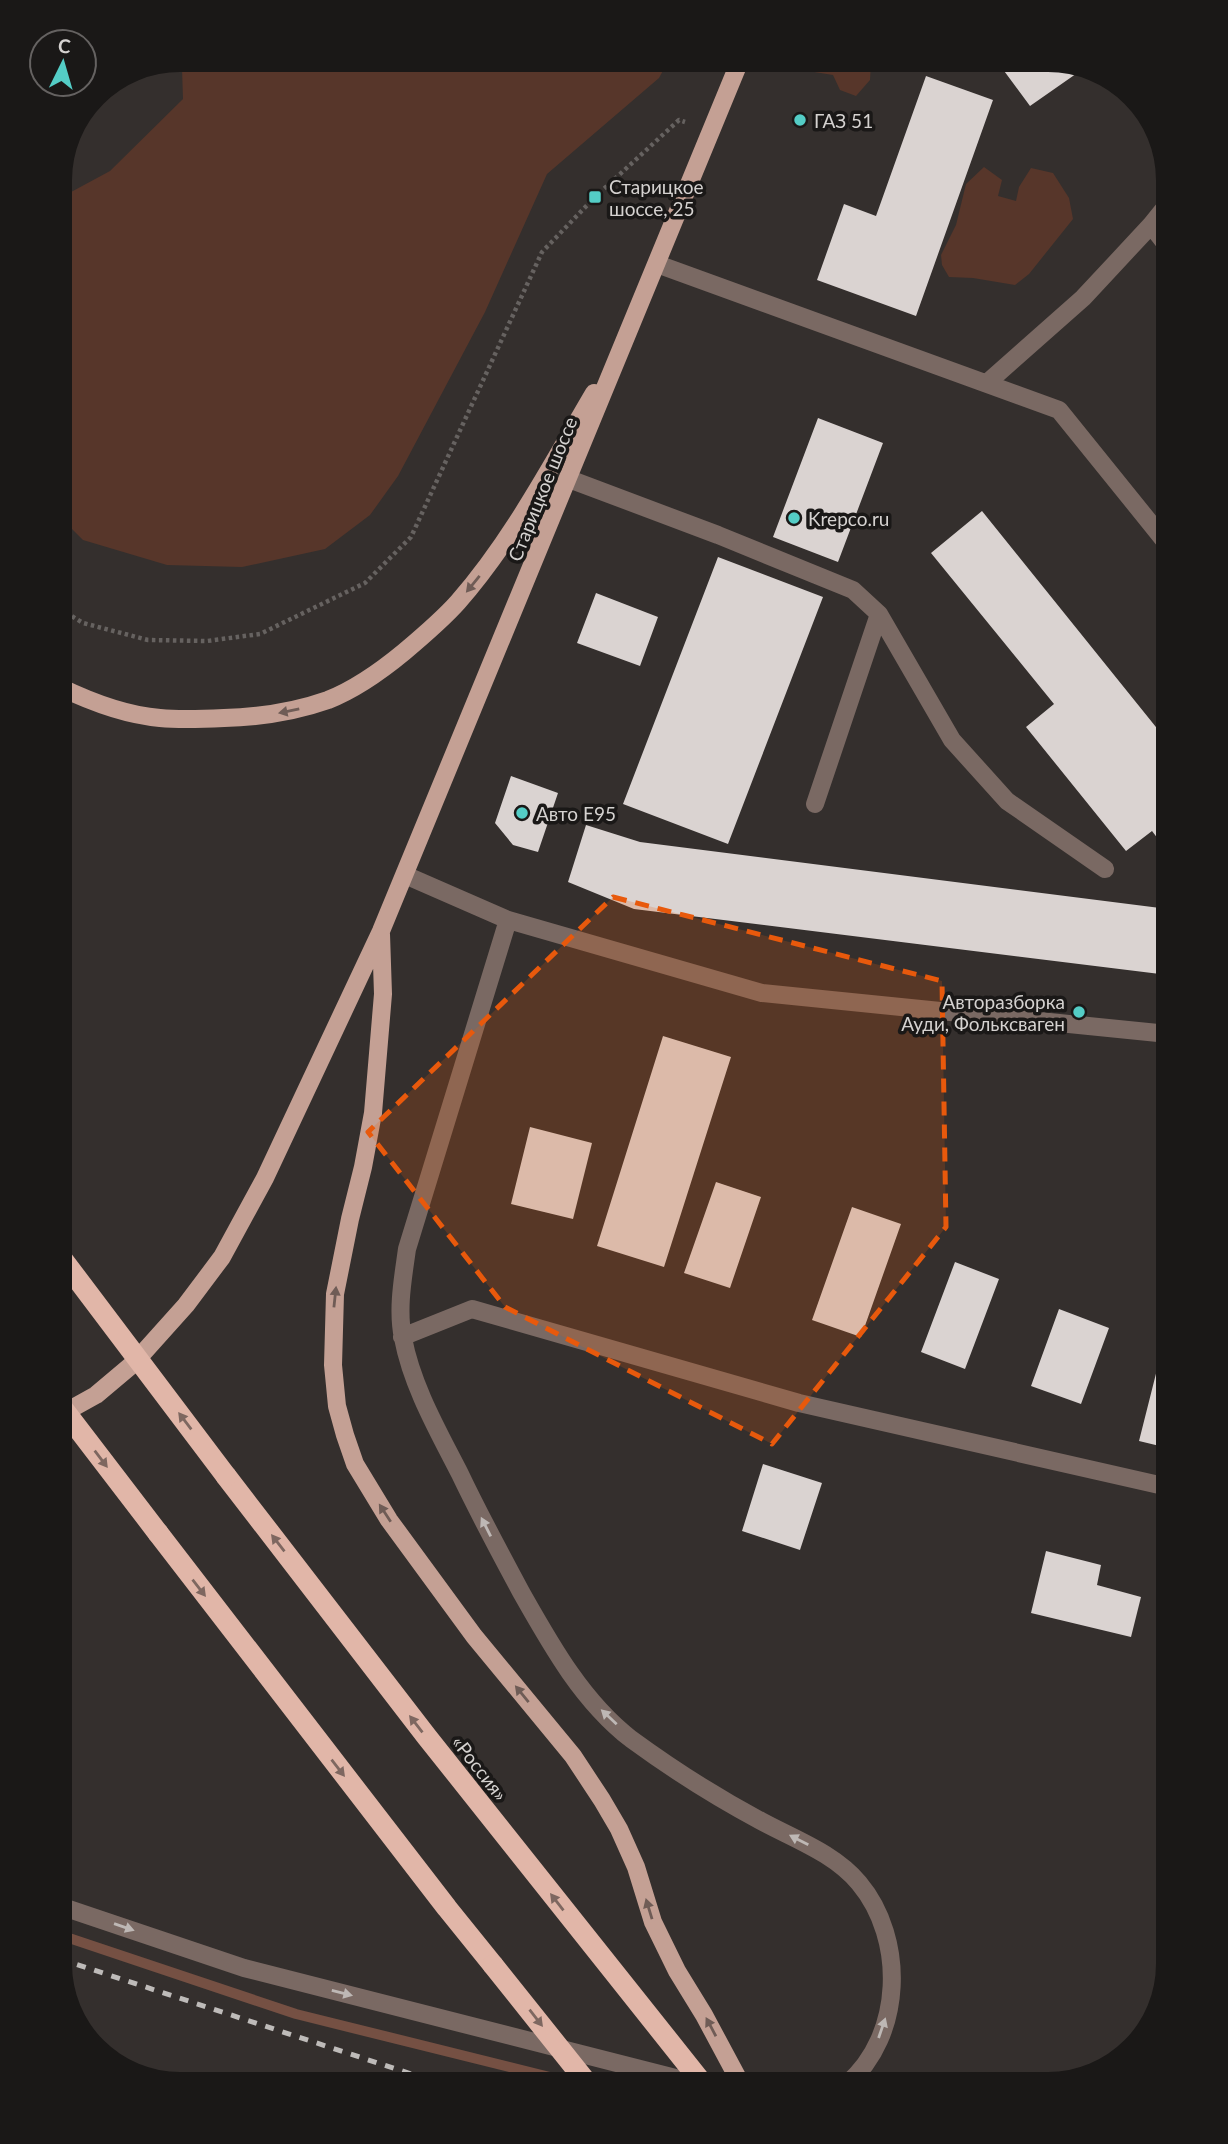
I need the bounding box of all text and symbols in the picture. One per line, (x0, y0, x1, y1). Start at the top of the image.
north arrow (28, 28, 98, 98)
text: С (57, 34, 72, 58)
place label: ГАЗ 51 (814, 109, 873, 132)
marker: ГАЗ 51 (792, 112, 808, 128)
place label: Старицкое шоссе, 25 (609, 175, 704, 220)
marker: Старицкое шоссе, 25 (587, 189, 603, 205)
street label: Старицкое шоссе (503, 413, 581, 565)
place label: Krepco.ru (808, 507, 889, 530)
marker: Krepco.ru (786, 510, 802, 526)
one-way arrow (466, 575, 481, 592)
one-way arrow (278, 705, 300, 716)
place label: Авто E95 (536, 802, 616, 825)
marker: Авто E95 (514, 805, 530, 821)
place label: Авторазборка Ауди, Фольксваген (901, 990, 1065, 1035)
marker: Авторазборка Ауди, Фольксваген (1071, 1004, 1087, 1020)
one-way arrow (330, 1286, 341, 1308)
one-way arrow (177, 1413, 192, 1431)
one-way arrow (94, 1450, 108, 1468)
one-way arrow (378, 1503, 391, 1523)
one-way arrow (480, 1517, 491, 1537)
one-way arrow (270, 1535, 285, 1553)
one-way arrow (192, 1578, 207, 1596)
one-way arrow (515, 1686, 530, 1703)
one-way arrow (601, 1710, 618, 1726)
one-way arrow (409, 1715, 424, 1733)
street label: «Россия» (447, 1731, 513, 1805)
one-way arrow (331, 1758, 346, 1776)
one-way arrow (789, 1835, 809, 1846)
one-way arrow (550, 1894, 565, 1912)
one-way arrow (643, 1898, 653, 1919)
one-way arrow (114, 1923, 135, 1933)
one-way arrow (331, 1988, 353, 1999)
one-way arrow (528, 2009, 543, 2027)
one-way arrow (705, 2017, 716, 2037)
one-way arrow (877, 2017, 888, 2038)

